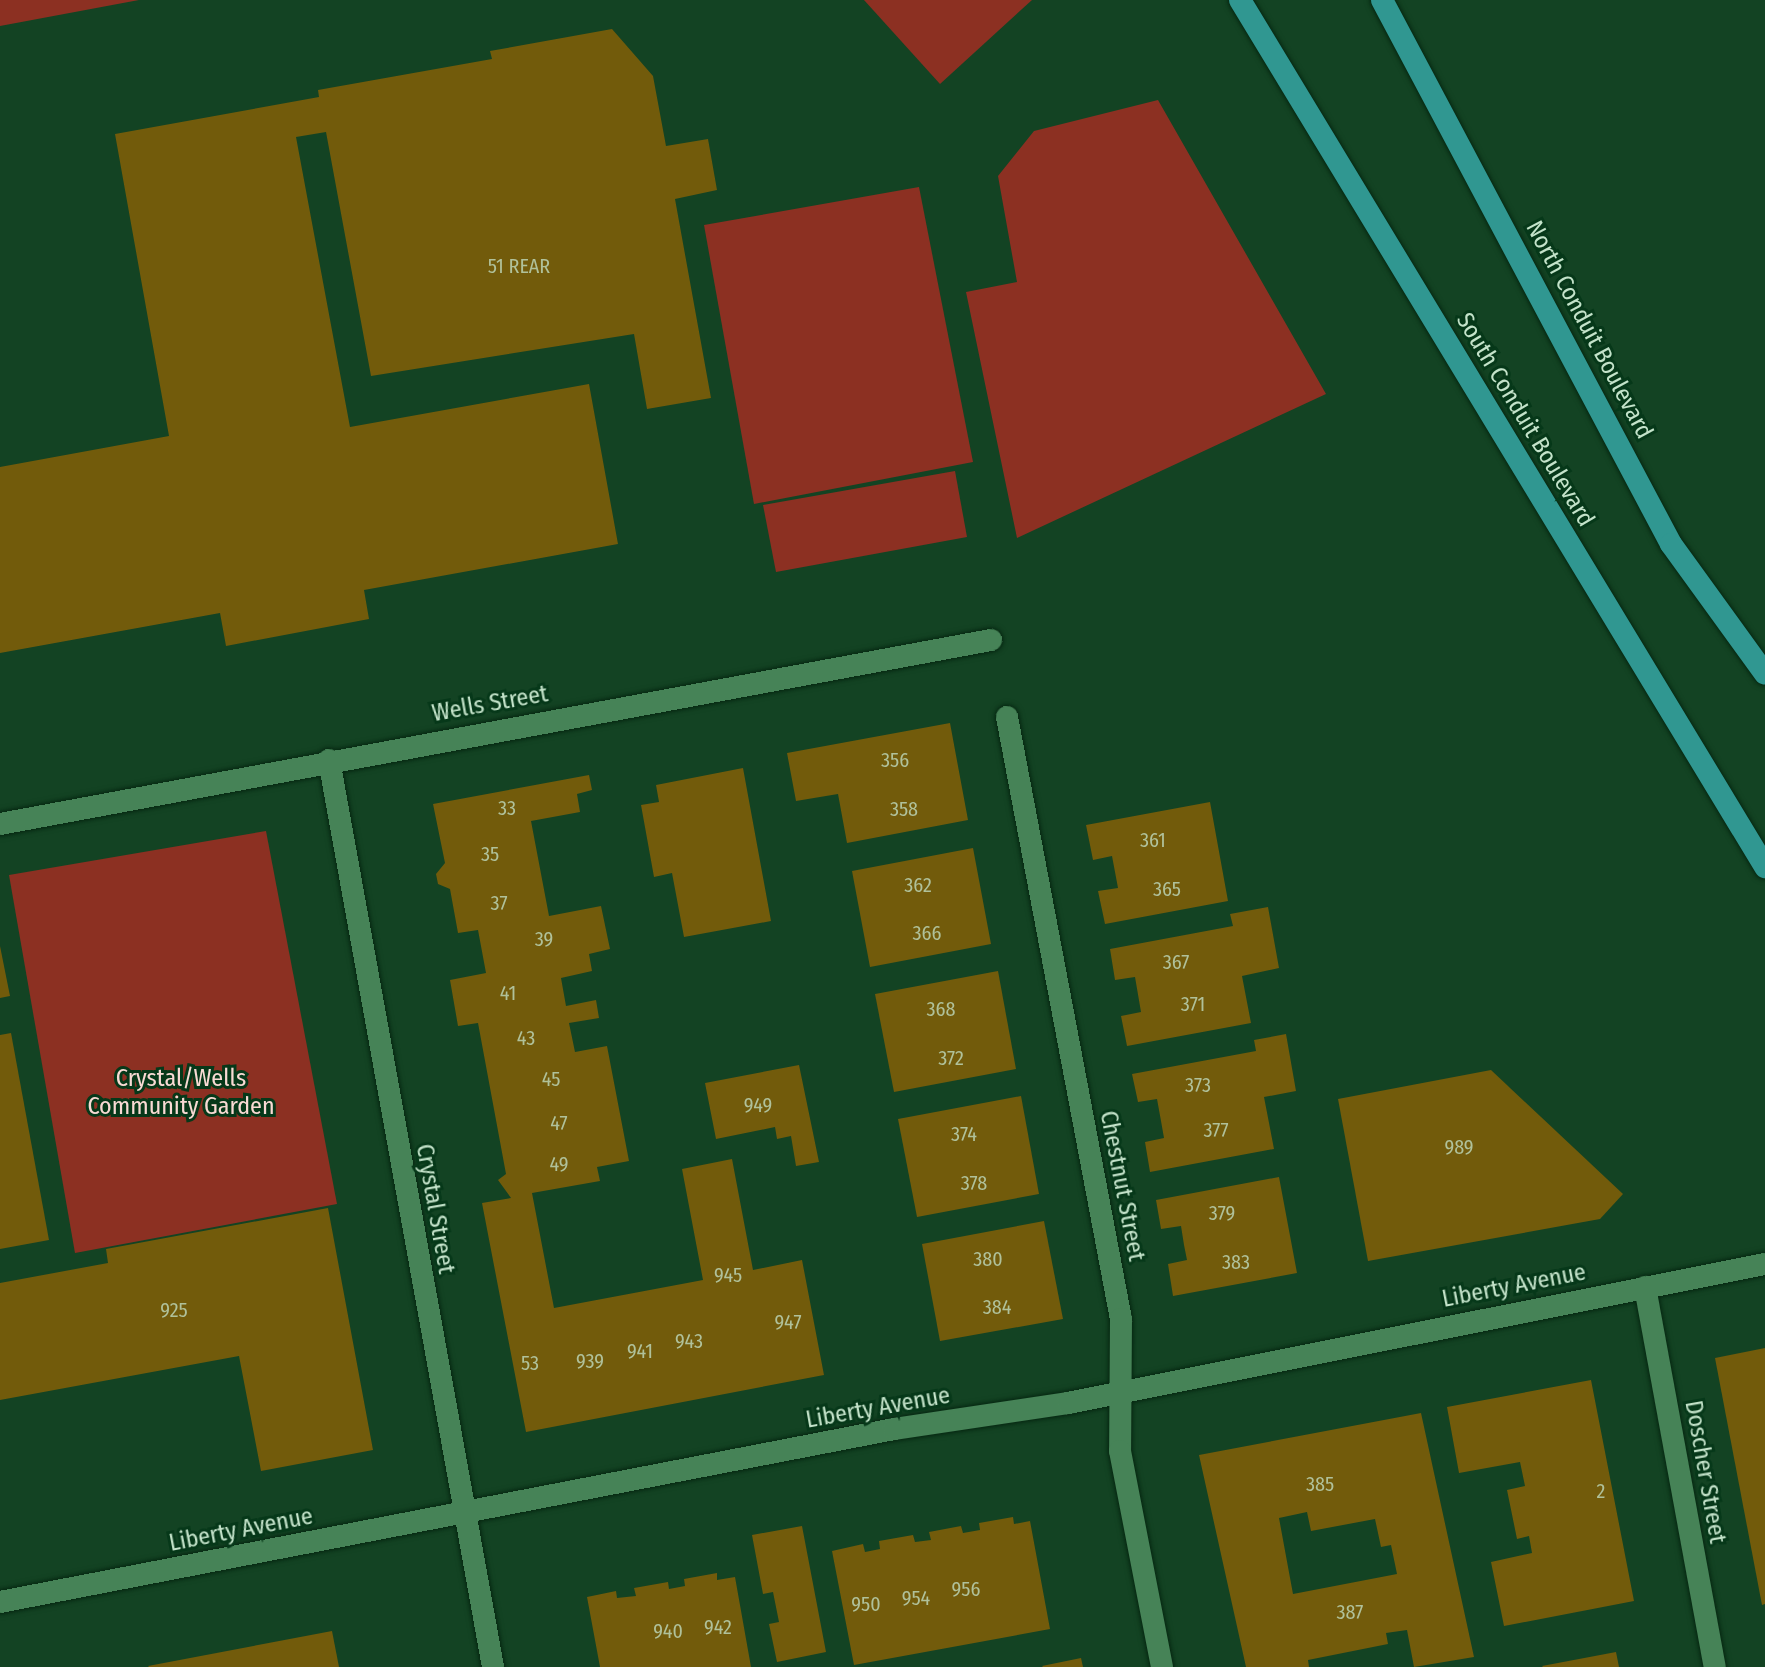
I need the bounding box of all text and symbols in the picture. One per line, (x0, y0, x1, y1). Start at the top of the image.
street label: North Conduit Boulevard (1519, 216, 1659, 444)
house number: 51 REAR (488, 254, 550, 278)
street label: South Conduit Boulevard (1450, 308, 1600, 532)
street label: Wells Street (430, 680, 550, 728)
house number: 356 (881, 748, 909, 772)
house number: 33 (498, 796, 516, 820)
house number: 358 (890, 797, 918, 821)
house number: 361 (1140, 828, 1166, 852)
house number: 35 (481, 842, 499, 866)
house number: 362 (904, 873, 932, 897)
house number: 365 (1153, 877, 1181, 901)
house number: 37 (490, 891, 508, 915)
house number: 366 (913, 921, 941, 945)
house number: 39 (535, 927, 553, 951)
house number: 367 (1163, 950, 1189, 974)
house number: 41 (500, 981, 516, 1005)
house number: 371 (1181, 992, 1205, 1016)
house number: 368 (927, 997, 955, 1021)
house number: 43 (517, 1026, 535, 1050)
house number: 372 (938, 1046, 964, 1070)
park label: Crystal/Wells Community Garden (87, 1065, 275, 1121)
house number: 45 (542, 1067, 560, 1091)
house number: 373 (1185, 1073, 1211, 1097)
house number: 949 (744, 1093, 772, 1117)
street label: Chestnut Street (1093, 1109, 1151, 1263)
house number: 47 (550, 1111, 568, 1135)
house number: 377 (1203, 1118, 1229, 1142)
house number: 374 (951, 1122, 977, 1146)
house number: 989 (1444, 1135, 1474, 1159)
street label: Crystal Street (409, 1142, 461, 1276)
house number: 49 (549, 1152, 569, 1176)
house number: 378 (961, 1171, 987, 1195)
house number: 379 (1209, 1201, 1235, 1225)
house number: 380 (973, 1247, 1003, 1271)
house number: 383 (1222, 1250, 1250, 1274)
street label: Liberty Avenue (1440, 1258, 1588, 1314)
house number: 945 (714, 1263, 742, 1287)
house number: 384 (983, 1295, 1011, 1319)
house number: 925 (160, 1298, 188, 1322)
house number: 947 (775, 1310, 801, 1334)
house number: 943 (675, 1329, 703, 1353)
house number: 941 (627, 1339, 653, 1363)
house number: 939 (576, 1349, 604, 1373)
house number: 53 (521, 1351, 539, 1375)
street label: Liberty Avenue (804, 1381, 952, 1435)
street label: Doscher Street (1678, 1398, 1732, 1546)
house number: 385 (1306, 1472, 1334, 1496)
house number: 2 (1597, 1479, 1605, 1503)
street label: Liberty Avenue (167, 1502, 315, 1558)
house number: 956 (952, 1577, 980, 1601)
house number: 954 (902, 1586, 930, 1610)
house number: 950 (851, 1592, 881, 1616)
house number: 387 (1337, 1600, 1363, 1624)
house number: 942 (704, 1615, 732, 1639)
house number: 940 (653, 1619, 683, 1643)

